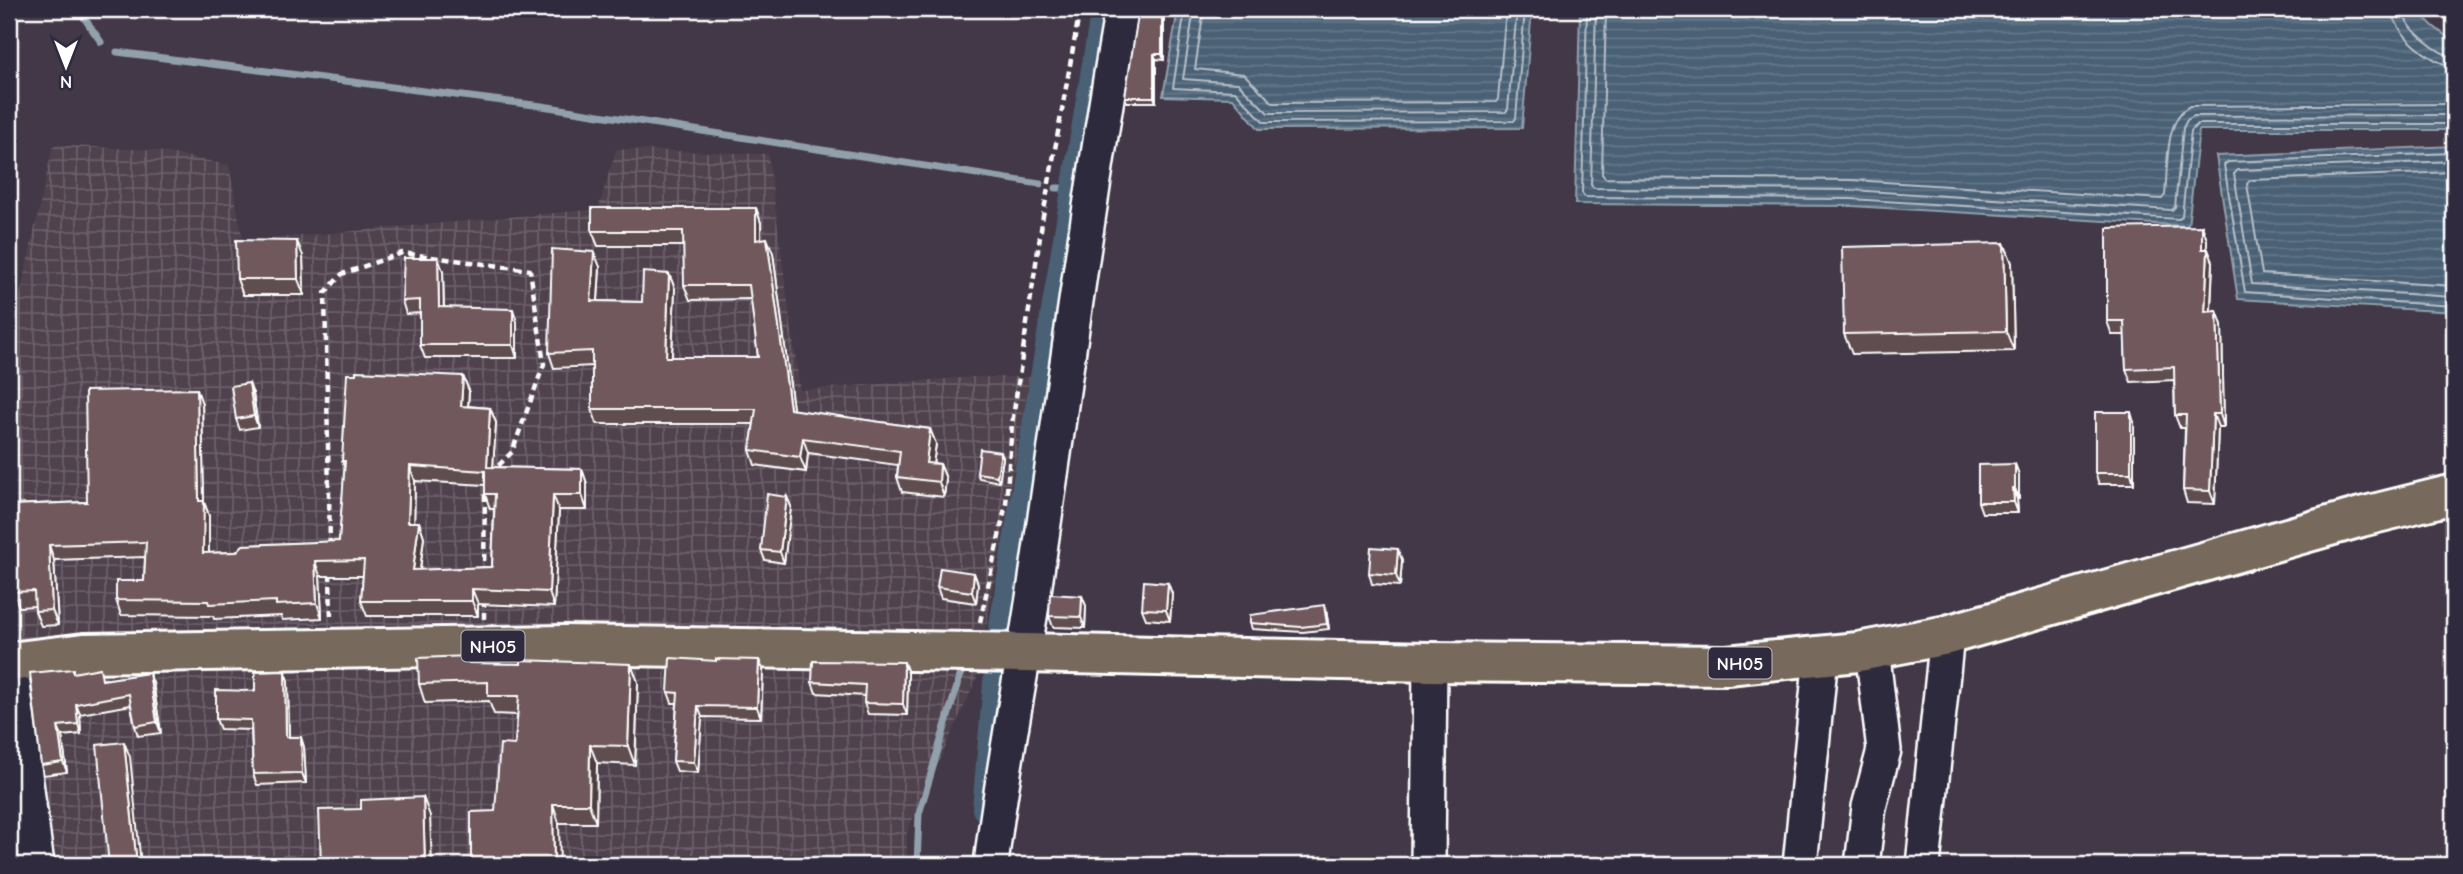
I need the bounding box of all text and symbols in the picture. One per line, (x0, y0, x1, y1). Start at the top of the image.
north arrow (32, 32, 102, 102)
text: N (60, 71, 72, 93)
road number: NH05 (462, 631, 524, 662)
road number: NH05 (1708, 648, 1772, 678)

